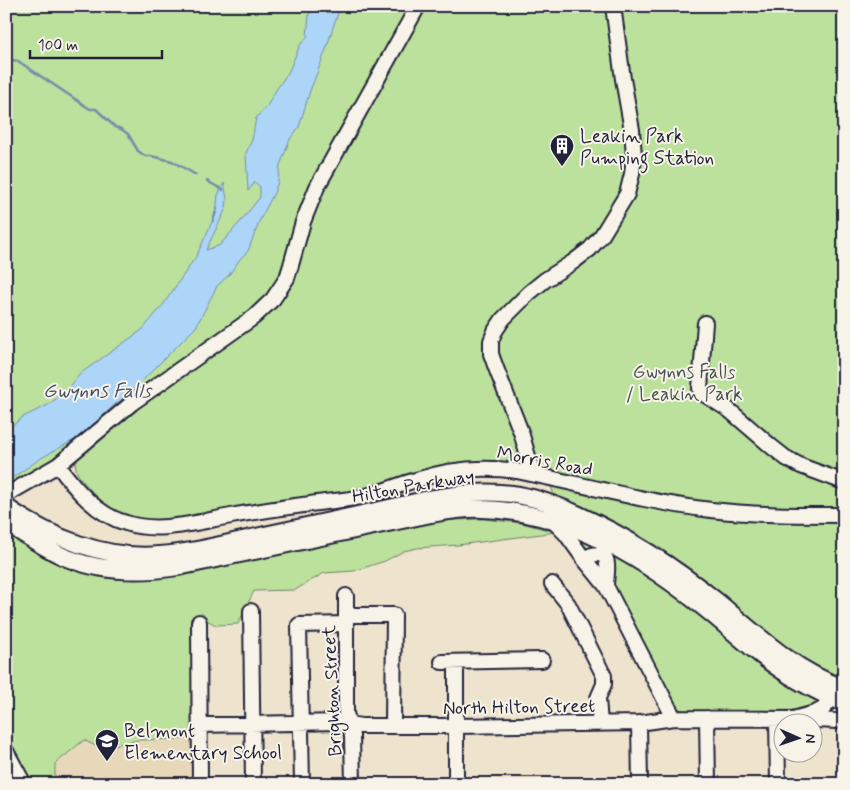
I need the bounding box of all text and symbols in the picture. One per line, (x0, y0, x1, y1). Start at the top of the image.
scale bar (30, 28, 162, 60)
text: 100 m (38, 36, 78, 56)
place label: Leakin Park Pumping Station (580, 124, 714, 174)
building icon: Leakin Park Pumping Station (549, 133, 575, 167)
park label: Gwynns Falls / Leakin Park (626, 360, 742, 407)
water label: Gwynns Falls (43, 378, 153, 405)
street label: Morris Road (495, 441, 595, 482)
street label: Hilton Parkway (350, 463, 476, 510)
street label: Brighton Street (317, 625, 350, 757)
street label: North Hilton Street (443, 694, 595, 721)
north arrow (772, 712, 822, 762)
place label: Belmont Elementary School (124, 719, 282, 766)
school or university icon: Belmont Elementary School (94, 728, 120, 762)
text: N (801, 733, 819, 743)

